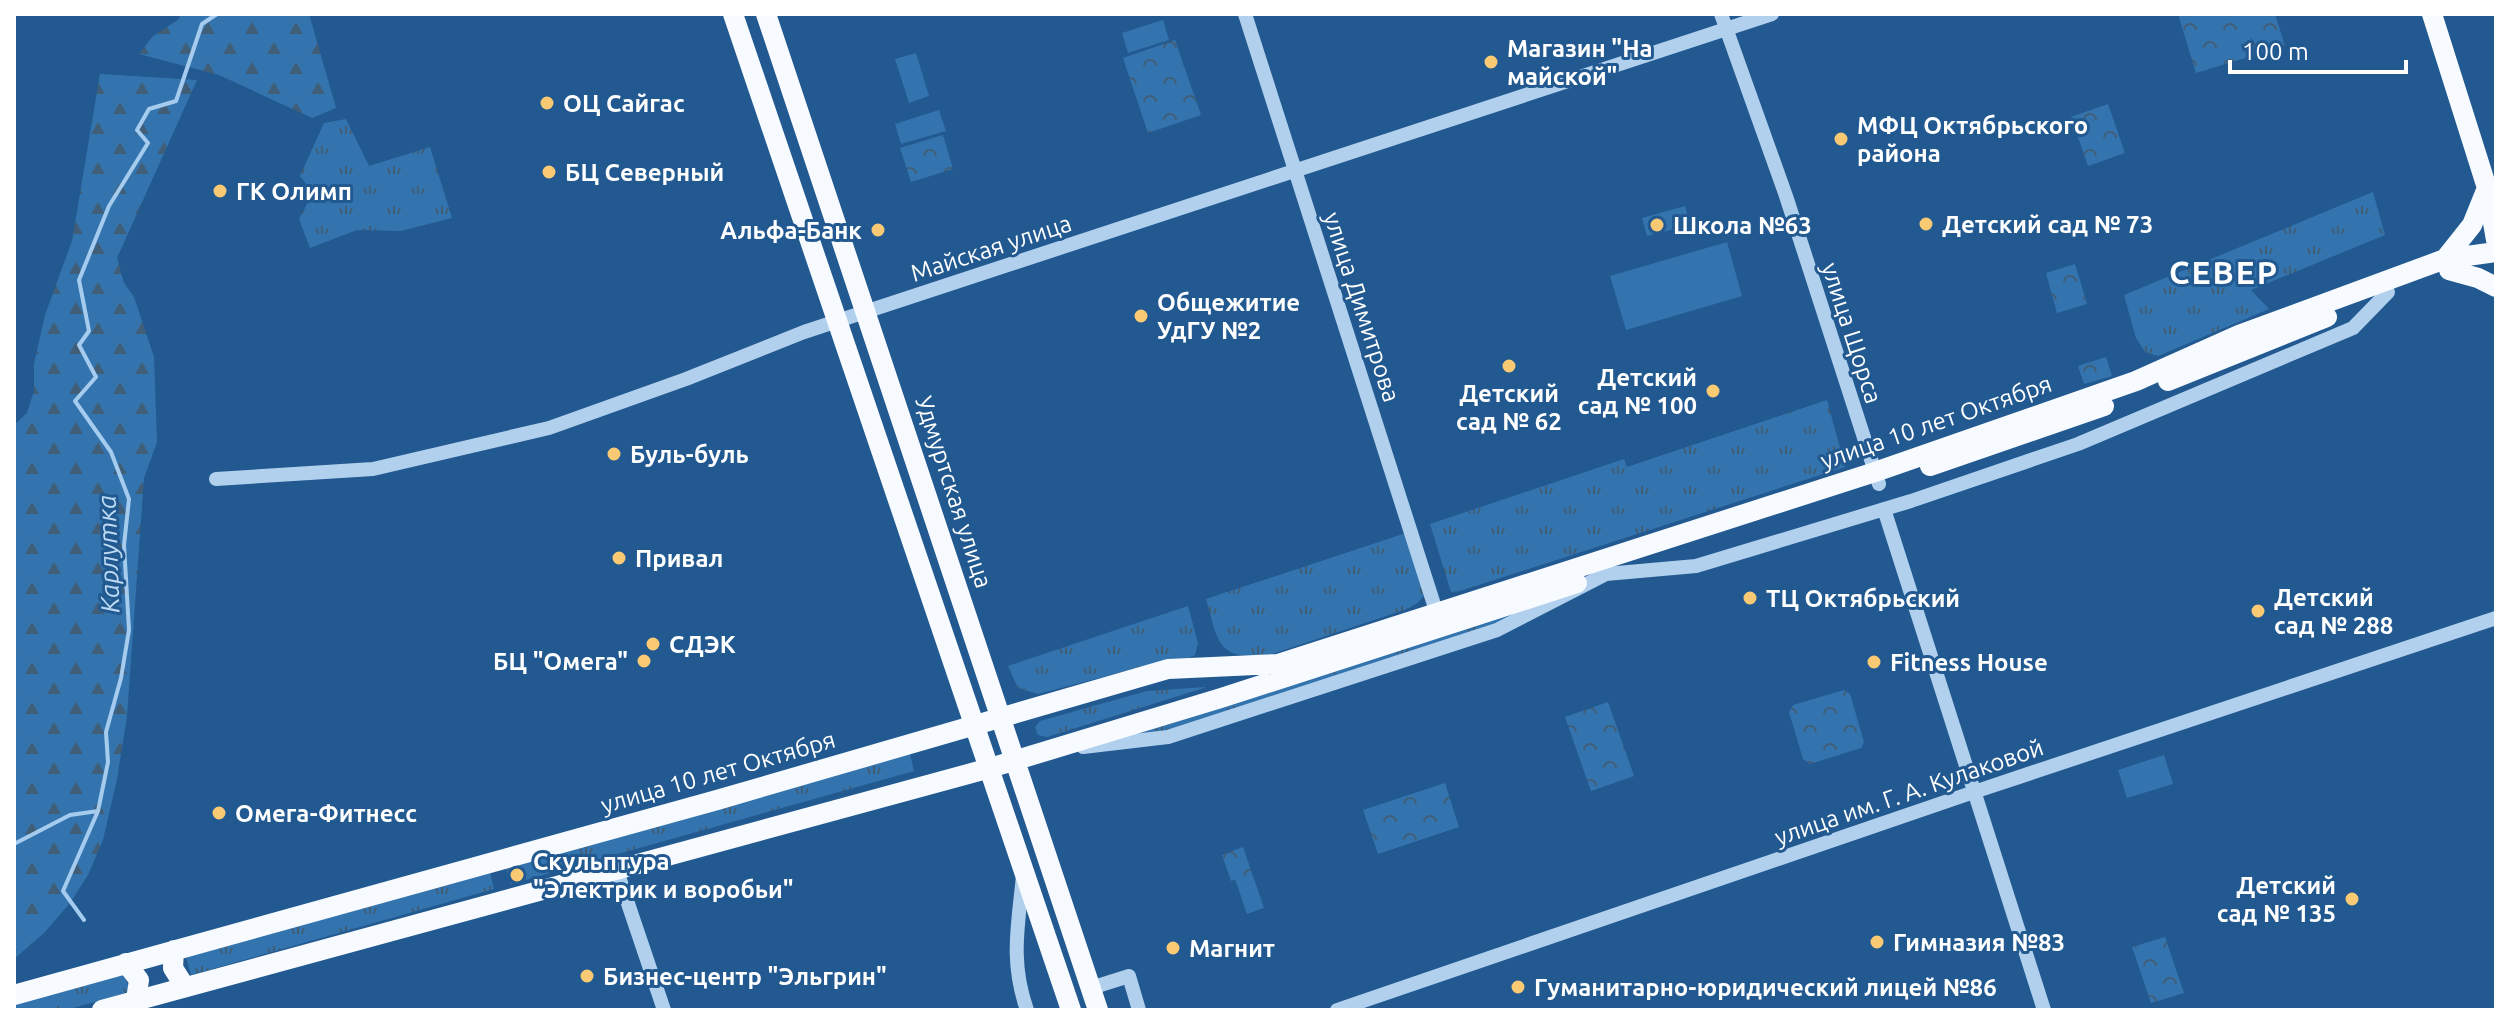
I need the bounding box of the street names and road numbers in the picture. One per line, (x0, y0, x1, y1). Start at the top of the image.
street label: Майская улица (907, 209, 1075, 287)
street label: улица Димитрова (1319, 209, 1405, 405)
street label: улица Щорса (1817, 259, 1887, 407)
street label: улица 10 лет Октября (1817, 370, 2055, 474)
street label: Удмуртская улица (910, 393, 998, 591)
street label: улица 10 лет Октября (598, 726, 838, 818)
street label: улица им. Г. А. Кулаковой (1771, 733, 2047, 851)

